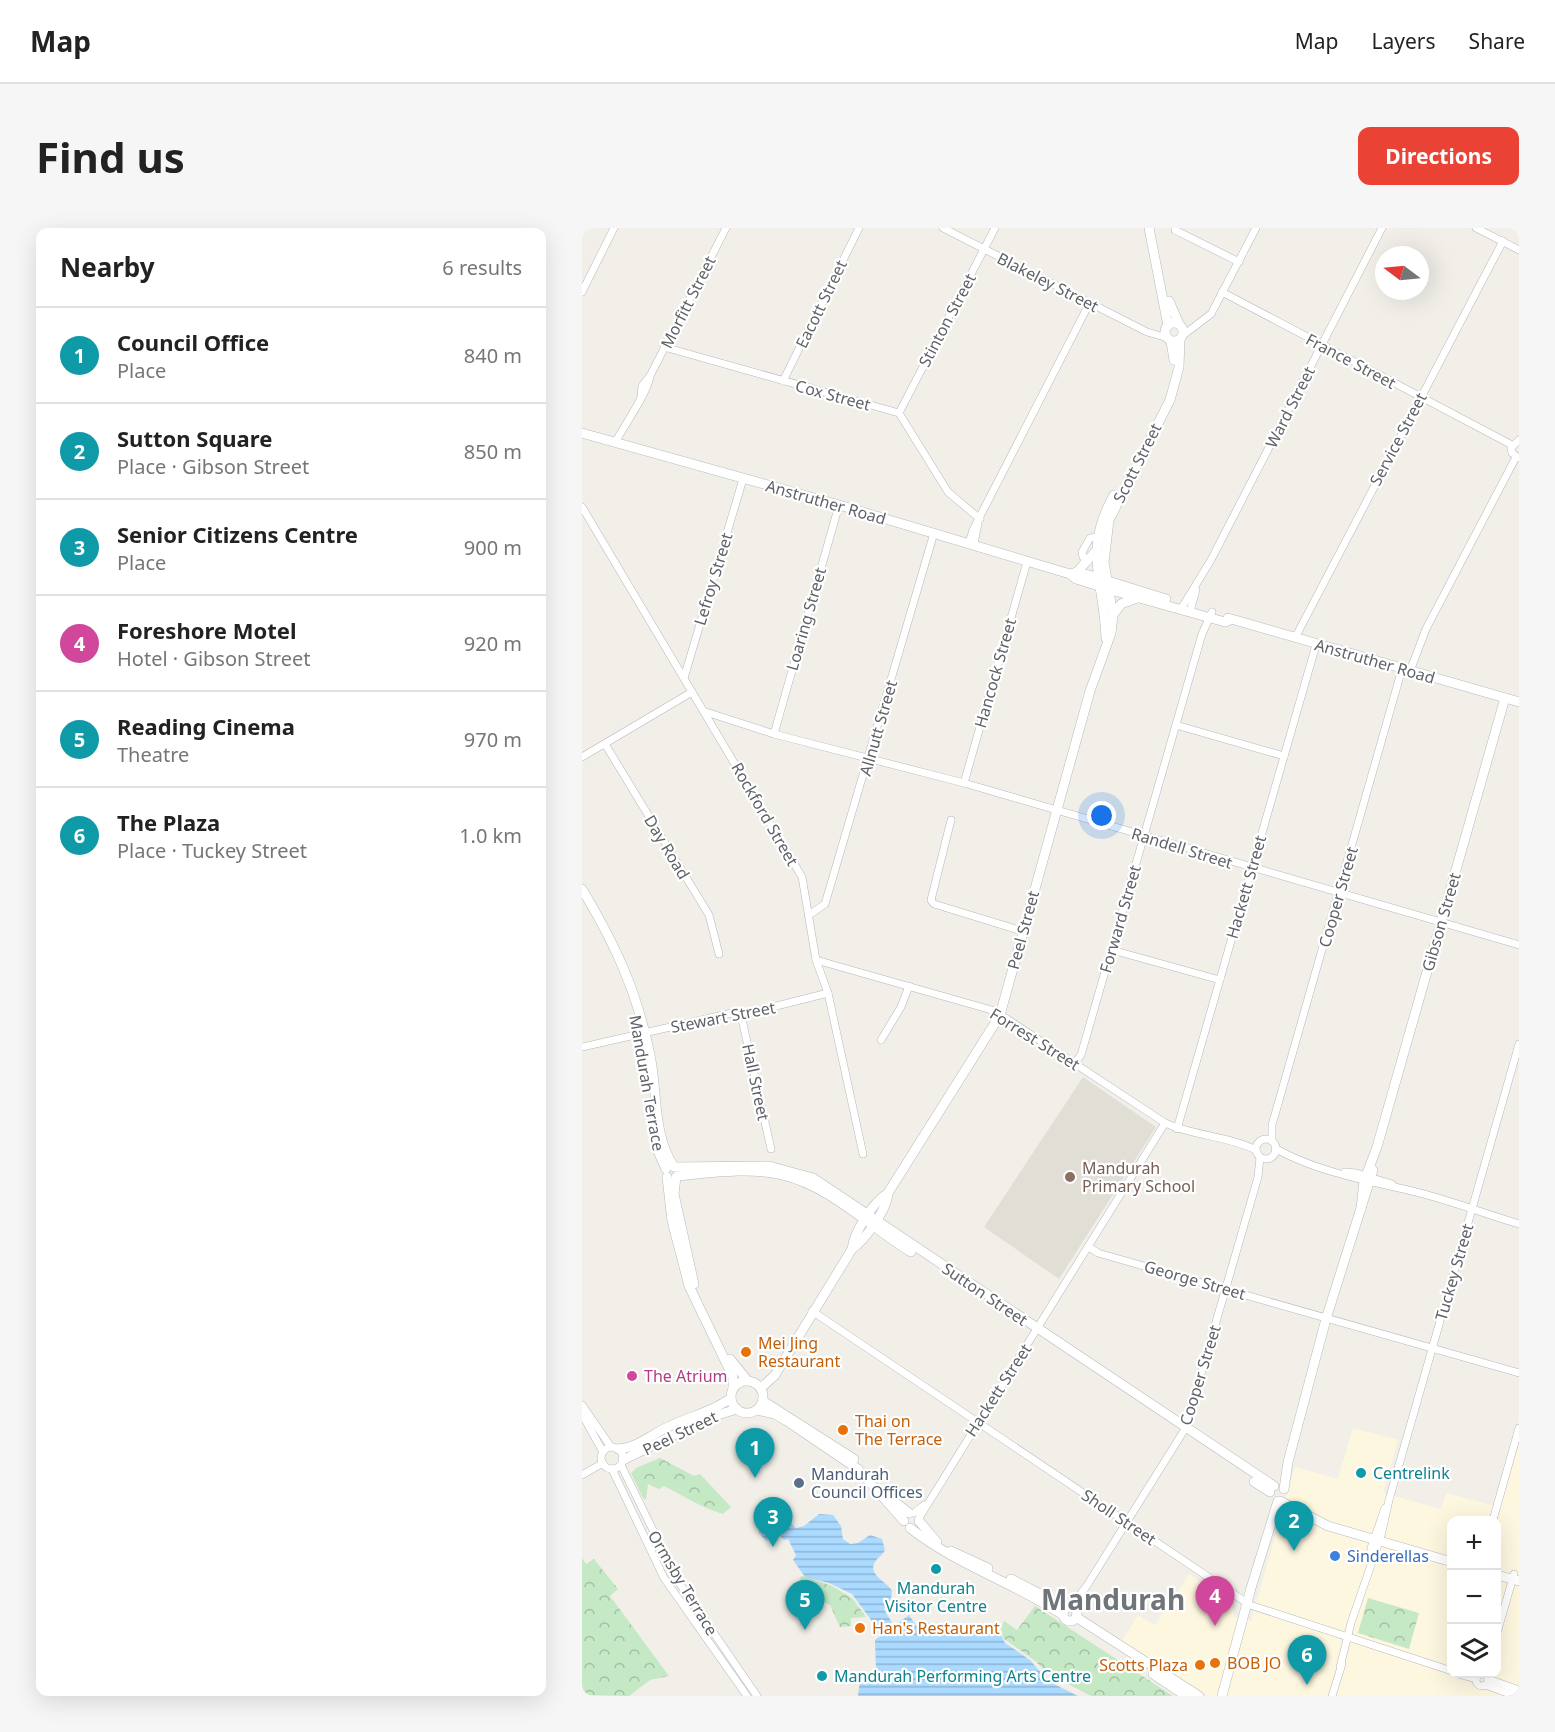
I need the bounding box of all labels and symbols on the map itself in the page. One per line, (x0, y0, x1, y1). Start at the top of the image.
north arrow (1375, 246, 1429, 300)
street label: Blakeley Street (994, 247, 1103, 317)
street label: Morfitt Street (655, 252, 721, 352)
street label: Eacott Street (790, 256, 852, 352)
street label: Stinton Street (913, 269, 981, 371)
street label: France Street (1302, 328, 1400, 394)
street label: Ward Street (1260, 362, 1320, 451)
street label: Cox Street (793, 374, 873, 416)
street label: Service Street (1364, 389, 1432, 489)
street label: Scott Street (1108, 419, 1167, 507)
street label: Anstruther Road (763, 474, 889, 530)
street label: Lefroy Street (689, 530, 738, 628)
street label: Loaring Street (781, 565, 831, 673)
street label: Hancock Street (969, 615, 1021, 730)
street label: Anstruther Road (1312, 633, 1438, 689)
street label: Allnutt Street (854, 677, 902, 778)
street label: Rockford Street (726, 758, 804, 870)
your location (1087, 801, 1116, 830)
street label: Day Road (639, 811, 695, 883)
street label: Randell Street (1129, 822, 1236, 874)
street label: Hackett Street (1221, 833, 1271, 941)
street label: Cooper Street (1313, 844, 1363, 950)
street label: Forward Street (1094, 862, 1146, 975)
street label: Gibson Street (1416, 870, 1466, 974)
street label: Peel Street (1002, 888, 1044, 972)
street label: Stewart Street (669, 996, 777, 1038)
street label: Forrest Street (986, 1003, 1084, 1076)
street label: Mandurah Terrace (624, 1013, 670, 1153)
street label: Hall Street (737, 1042, 775, 1123)
place label: Mandurah Primary School (1082, 1157, 1195, 1197)
marker: Mandurah Primary School (1063, 1170, 1077, 1184)
street label: Tuckey Street (1430, 1221, 1478, 1323)
street label: George Street (1142, 1255, 1248, 1305)
street label: Sutton Street (938, 1257, 1032, 1331)
street label: Cooper Street (1174, 1322, 1226, 1428)
place label: Mei Jing Restaurant (758, 1332, 840, 1372)
street label: Hackett Street (960, 1339, 1036, 1441)
marker: Mei Jing Restaurant (739, 1345, 753, 1359)
place label: The Atrium (644, 1365, 728, 1387)
marker: The Atrium (625, 1369, 639, 1383)
street label: Peel Street (639, 1405, 721, 1461)
place label: Thai on The Terrace (855, 1410, 942, 1450)
marker: Thai on The Terrace (836, 1423, 850, 1437)
pin: 1 (736, 1428, 774, 1478)
place label: Centrelink (1373, 1462, 1450, 1484)
place label: Mandurah Council Offices (811, 1463, 923, 1503)
marker: Centrelink (1354, 1466, 1368, 1480)
marker: Mandurah Council Offices (792, 1476, 806, 1490)
street label: Sholl Street (1077, 1484, 1161, 1550)
pin: 3 (754, 1498, 792, 1547)
pin: 2 (1274, 1502, 1314, 1551)
street label: Ormsby Terrace (643, 1526, 723, 1640)
place label: Sinderellas (1347, 1545, 1429, 1567)
marker: Sinderellas (1328, 1549, 1342, 1563)
marker: Mandurah Visitor Centre (929, 1562, 943, 1576)
pin: 4 (1196, 1576, 1234, 1626)
place label: Mandurah Visitor Centre (885, 1577, 987, 1617)
pin: 5 (786, 1580, 824, 1630)
district label: Mandurah (1041, 1580, 1185, 1618)
place label: Han's Restaurant (872, 1617, 1000, 1639)
marker: Han's Restaurant (853, 1621, 867, 1635)
pin: 6 (1288, 1636, 1326, 1685)
place label: BOB JO (1227, 1652, 1281, 1674)
place label: Scotts Plaza (1099, 1654, 1188, 1676)
marker: BOB JO (1208, 1656, 1222, 1670)
marker: Scotts Plaza (1193, 1658, 1207, 1672)
place label: Mandurah Performing Arts Centre (834, 1665, 1091, 1687)
marker: Mandurah Performing Arts Centre (815, 1669, 829, 1683)

